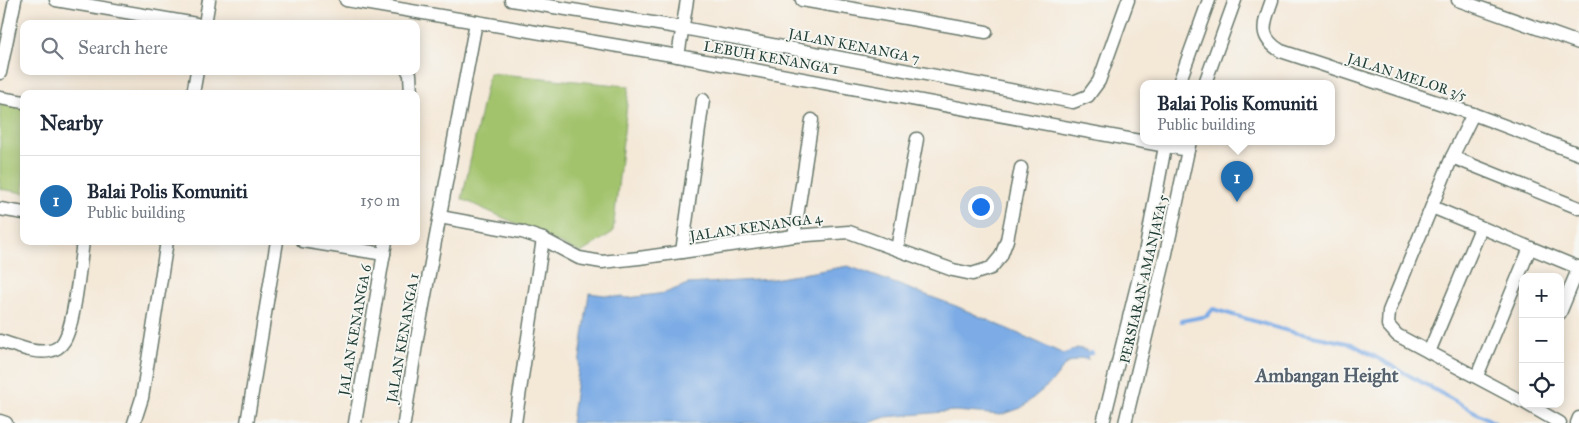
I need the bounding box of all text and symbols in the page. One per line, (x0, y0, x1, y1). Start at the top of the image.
search box (20, 20, 420, 75)
street label: JALAN KENANGA 7 (785, 25, 921, 68)
icon: search (38, 34, 66, 62)
text: Search here (78, 36, 168, 59)
street label: LEBUH KENANGA 1 (702, 38, 840, 78)
street label: JALAN MELOR 3/5 (1343, 49, 1469, 105)
popup (1140, 80, 1335, 145)
text: Balai Polis Komuniti (1157, 92, 1318, 115)
text: Nearby (40, 110, 103, 136)
text: Public building (1157, 115, 1255, 134)
pin: 1 (1221, 161, 1253, 202)
text: Balai Polis Komuniti (87, 180, 248, 203)
text: 1 (53, 191, 59, 210)
text: 150 m (360, 191, 400, 210)
street label: PERSIARAN AMANJAYA 5 (1116, 192, 1173, 365)
your location (968, 194, 994, 220)
text: Public building (87, 203, 185, 222)
street label: JALAN KENANGA 4 (687, 209, 825, 246)
street label: JALAN KENANGA 6 (335, 262, 376, 399)
street label: JALAN KENANGA 1 (383, 271, 424, 406)
map controls (1519, 273, 1564, 408)
button: + (1519, 273, 1564, 318)
button: − (1519, 318, 1564, 363)
button: locate (1519, 363, 1564, 408)
district label: Ambangan Height (1254, 364, 1399, 388)

